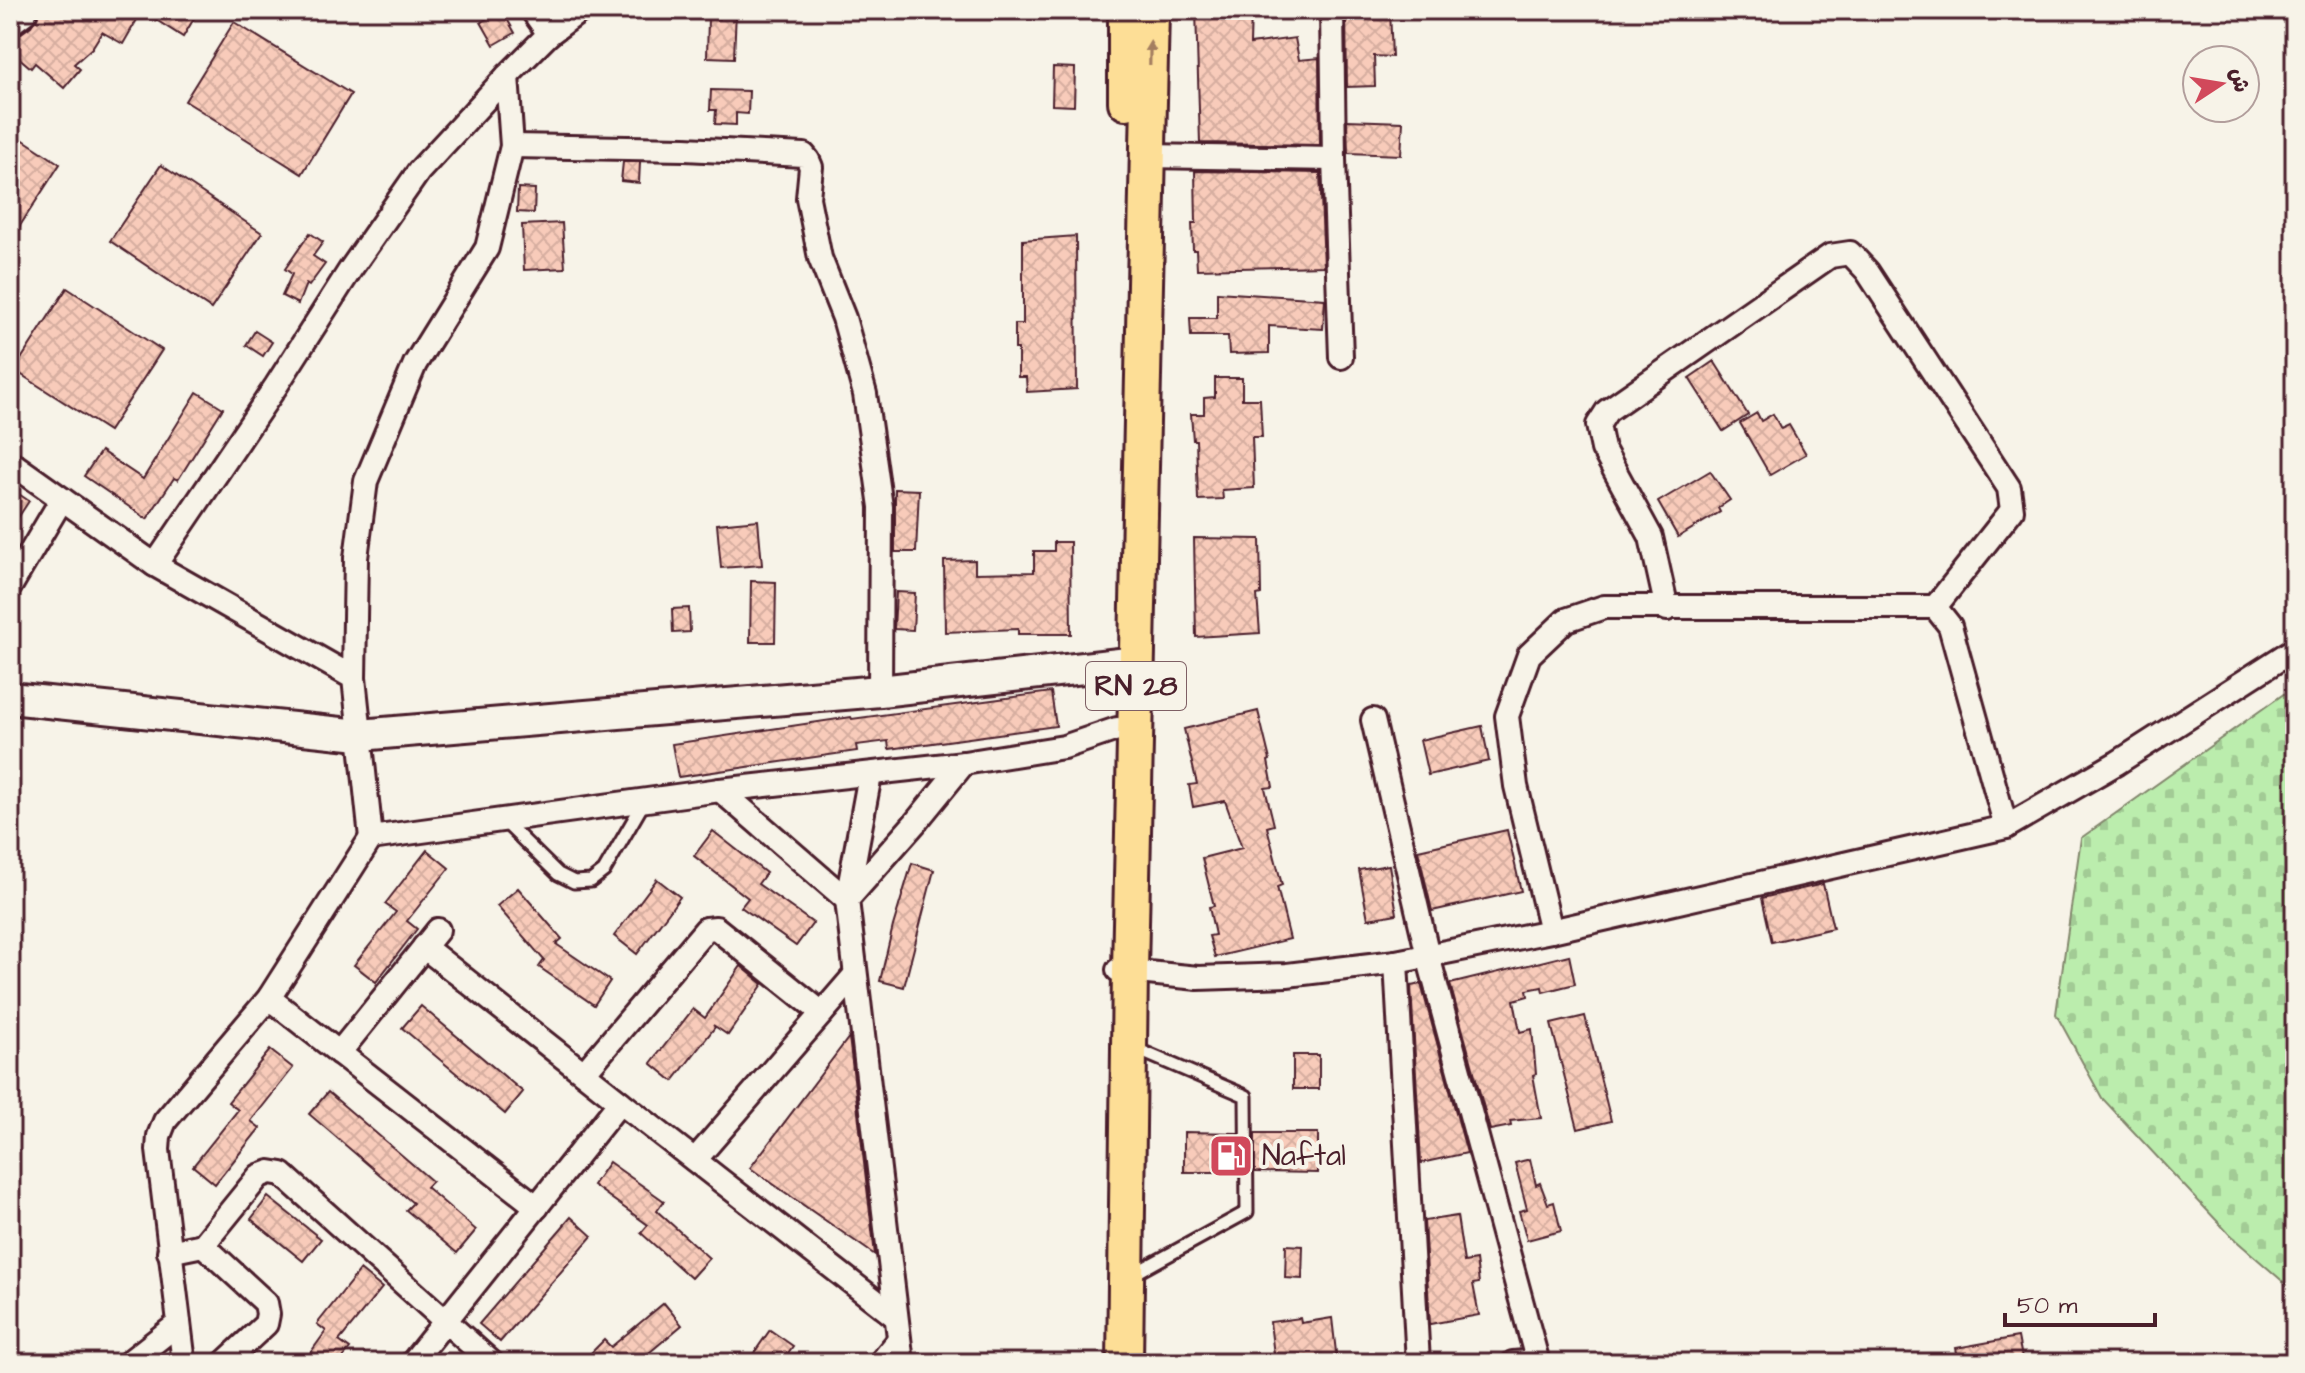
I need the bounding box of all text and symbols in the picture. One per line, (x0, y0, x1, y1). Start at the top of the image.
one-way arrow (1144, 40, 1156, 65)
north arrow (2181, 44, 2261, 124)
text: ش (2221, 65, 2257, 95)
road number: RN 28 (1086, 662, 1186, 710)
fuel station icon: Naftal (1207, 1132, 1255, 1180)
place label: Naftal (1262, 1135, 1346, 1177)
scale bar (2005, 1277, 2155, 1327)
text: 50 m (2017, 1289, 2078, 1323)

